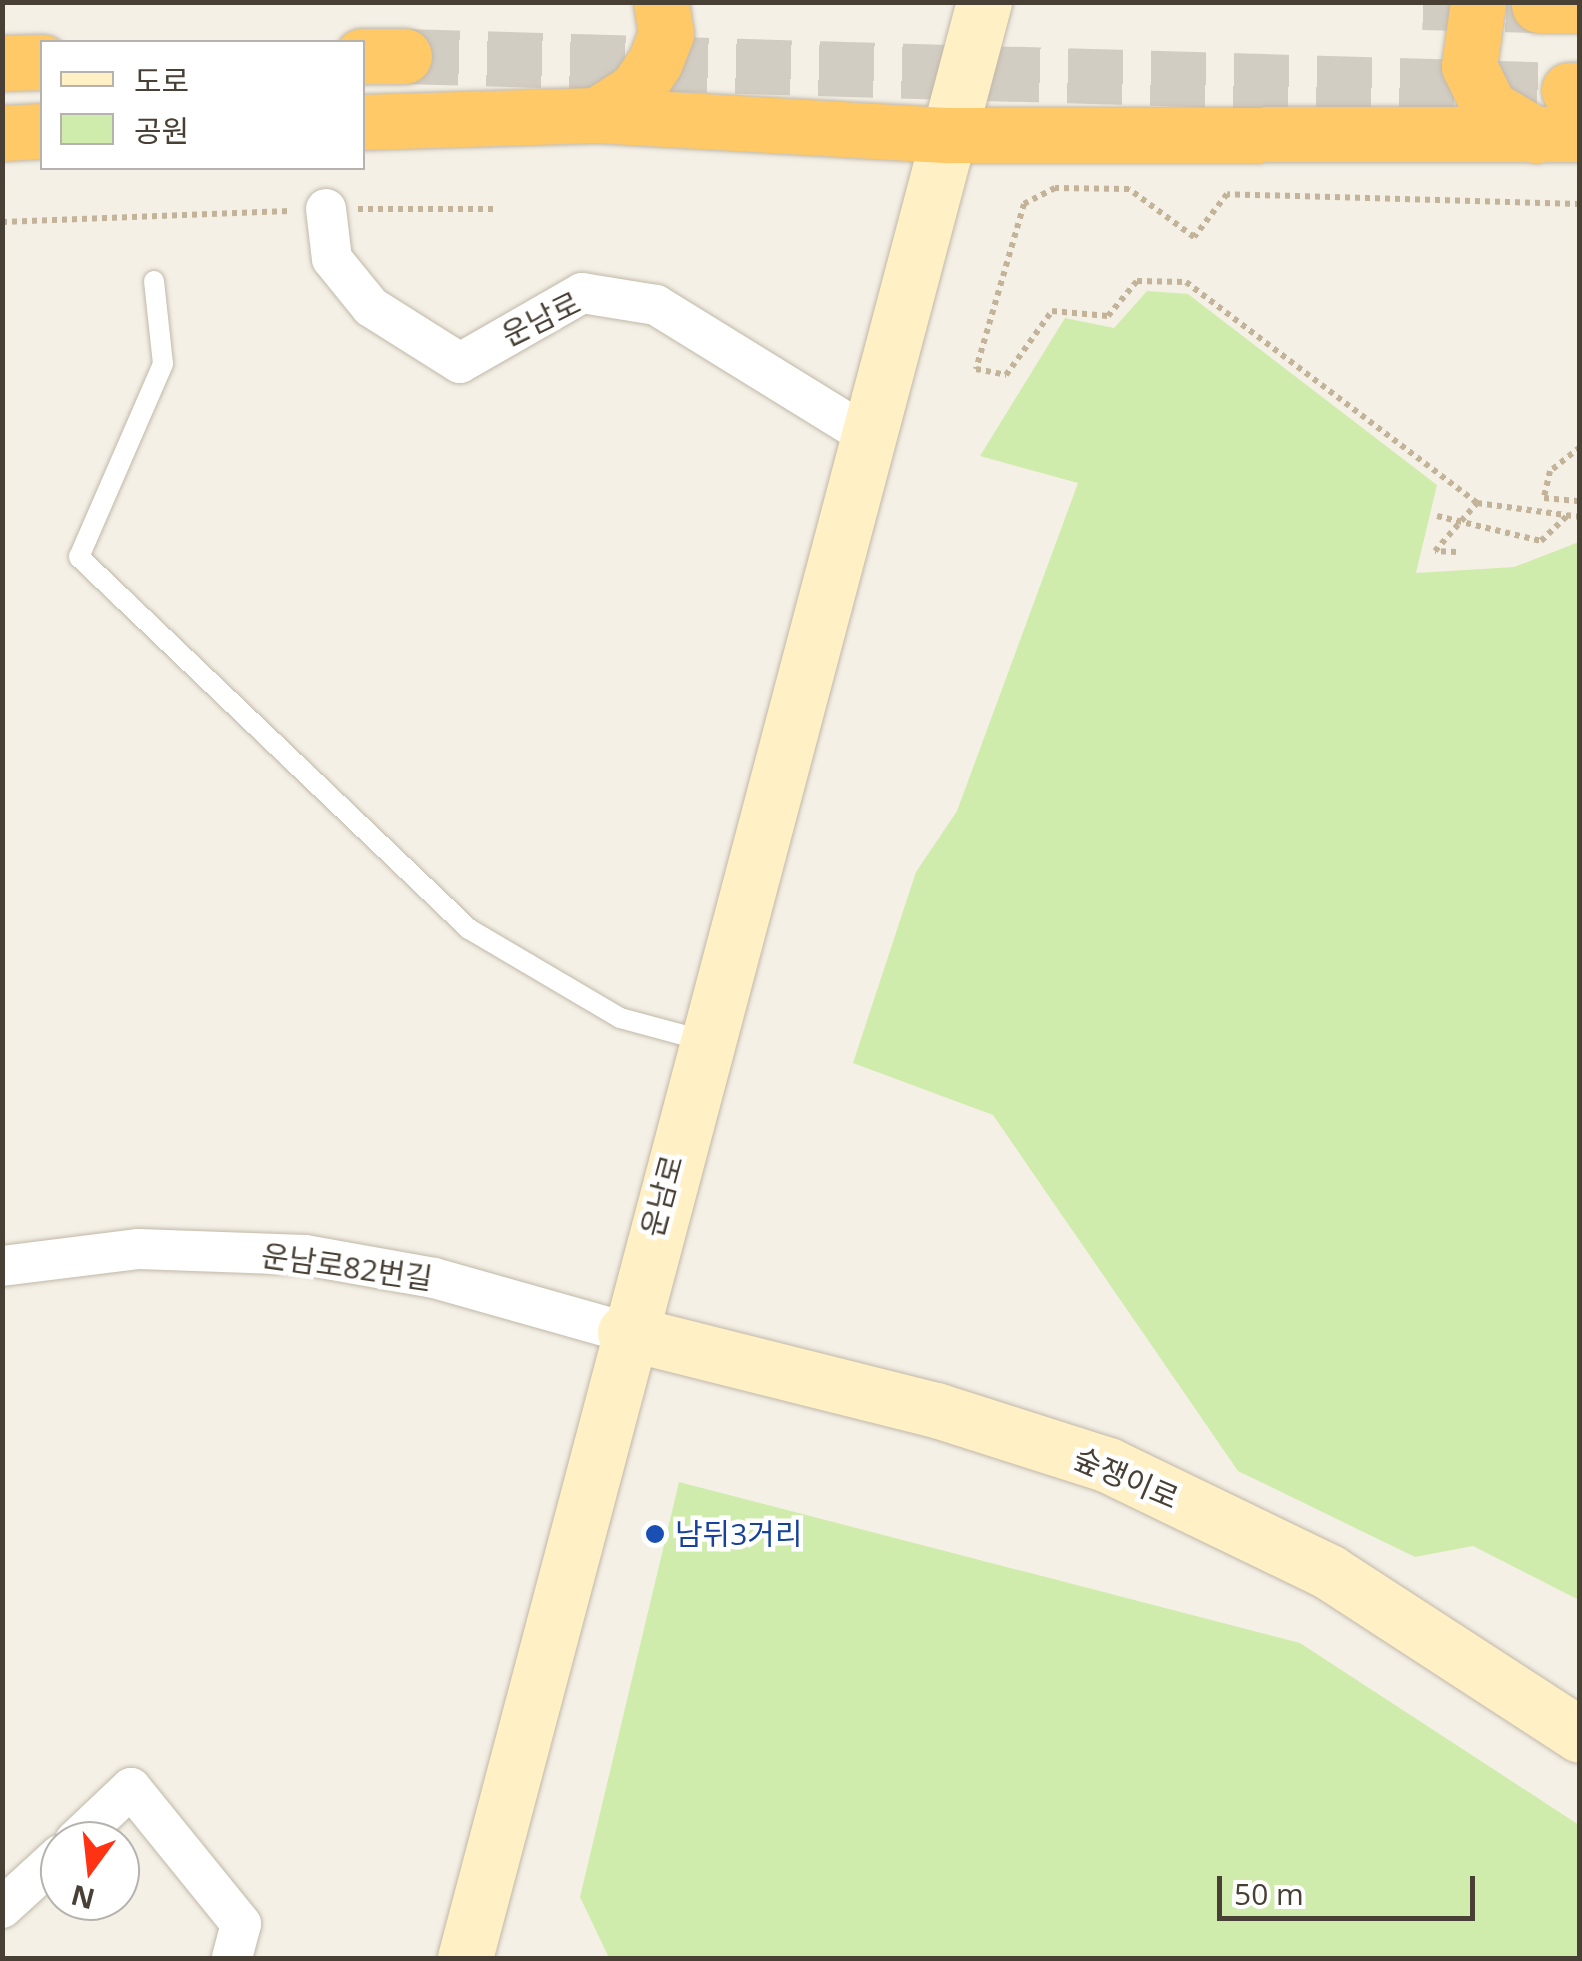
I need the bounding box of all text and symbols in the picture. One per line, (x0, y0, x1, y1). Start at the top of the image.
legend (40, 40, 365, 170)
text: 도로 (134, 60, 189, 101)
text: 공원 (134, 110, 189, 151)
street label: 운남로 (496, 285, 586, 353)
street label: 운남로 (634, 1151, 690, 1241)
street label: 운남로82번길 (259, 1237, 435, 1297)
street label: 숲쟁이로 (1068, 1440, 1184, 1516)
place label: 남뒤3거리 (675, 1516, 803, 1552)
marker: 남뒤3거리 (644, 1523, 666, 1545)
north arrow (40, 1821, 140, 1921)
scale bar (1222, 1856, 1480, 1918)
text: 50 m (1234, 1873, 1304, 1914)
text: N (67, 1877, 99, 1919)

